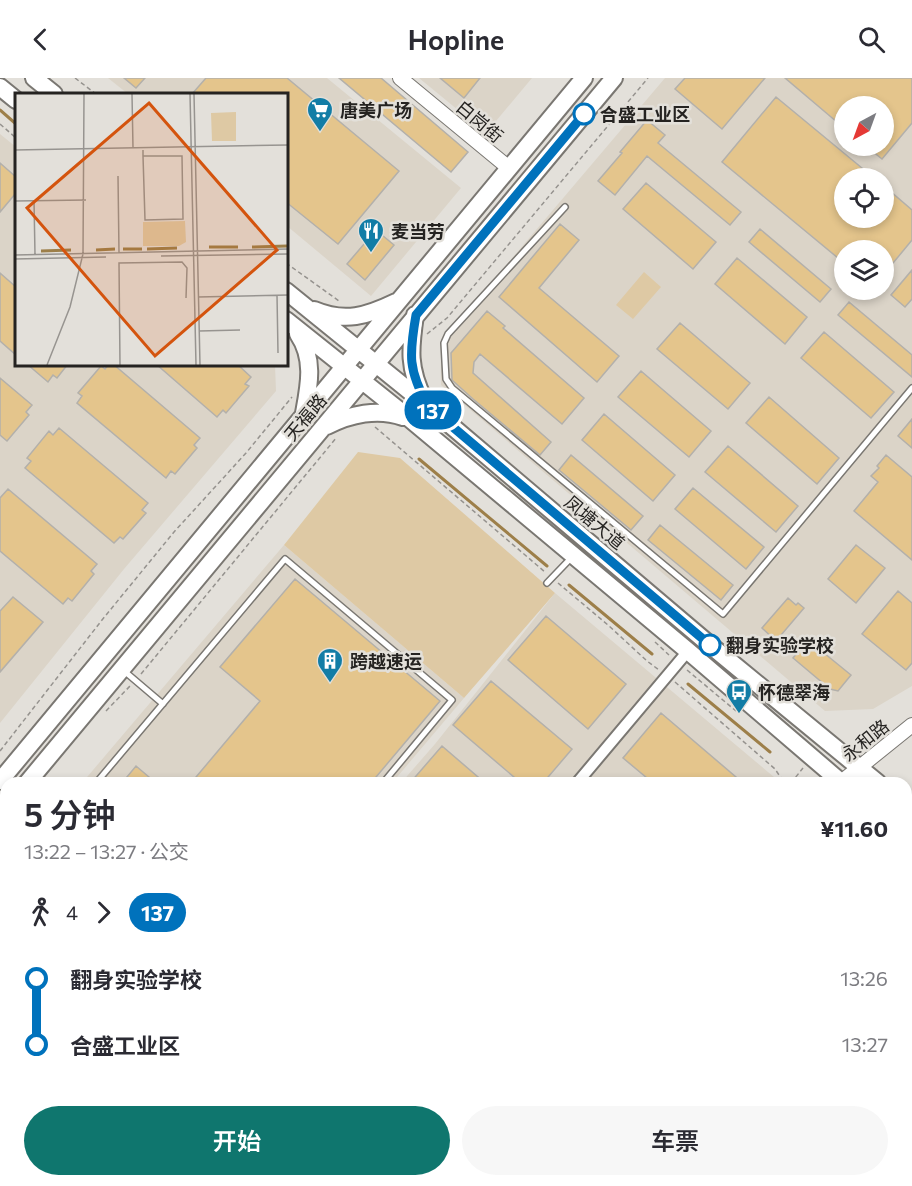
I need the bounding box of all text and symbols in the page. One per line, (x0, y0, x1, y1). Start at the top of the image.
icon: back (24, 23, 57, 56)
text: Hopline (408, 23, 504, 56)
icon: search (855, 23, 888, 56)
inset map (15, 93, 288, 366)
supermarket icon: 唐美广场 (305, 95, 335, 133)
street label: 白岗街 (452, 95, 508, 147)
north arrow (834, 96, 894, 156)
map controls (834, 96, 894, 300)
place label: 唐美广场 (340, 99, 412, 121)
marker: 合盛工业区 (573, 103, 595, 125)
place label: 合盛工业区 (600, 103, 690, 125)
button: locate (834, 168, 894, 228)
restaurant icon: 麦当劳 (356, 216, 386, 254)
place label: 麦当劳 (391, 220, 445, 242)
button: layers (834, 240, 894, 300)
street label: 天福路 (279, 389, 331, 445)
line badge: 137 (398, 390, 468, 430)
text: 137 (416, 398, 450, 423)
street label: 凤塘大道 (560, 490, 630, 554)
marker: 翻身实验学校 (699, 634, 721, 656)
place label: 翻身实验学校 (726, 634, 834, 656)
building icon: 跨越速运 (315, 646, 345, 684)
place label: 跨越速运 (350, 650, 422, 672)
bus stop icon: 怀德翠海 (724, 677, 754, 715)
place label: 怀德翠海 (758, 681, 830, 703)
street label: 永和路 (837, 714, 893, 766)
text: 5 分钟 (24, 793, 115, 834)
text: ¥11.60 (820, 815, 888, 842)
text: 13:22 – 13:27 · 公交 (24, 839, 189, 863)
icon: walk (24, 896, 57, 929)
icon: forward (87, 896, 120, 929)
text: 4 (66, 900, 78, 924)
text: 137 (141, 900, 174, 925)
text: 翻身实验学校 (70, 966, 202, 993)
text: 13:26 (840, 966, 888, 990)
text: 合盛工业区 (70, 1032, 180, 1059)
text: 13:27 (842, 1032, 888, 1056)
button: 开始 (24, 1106, 450, 1175)
button: 车票 (462, 1106, 888, 1175)

